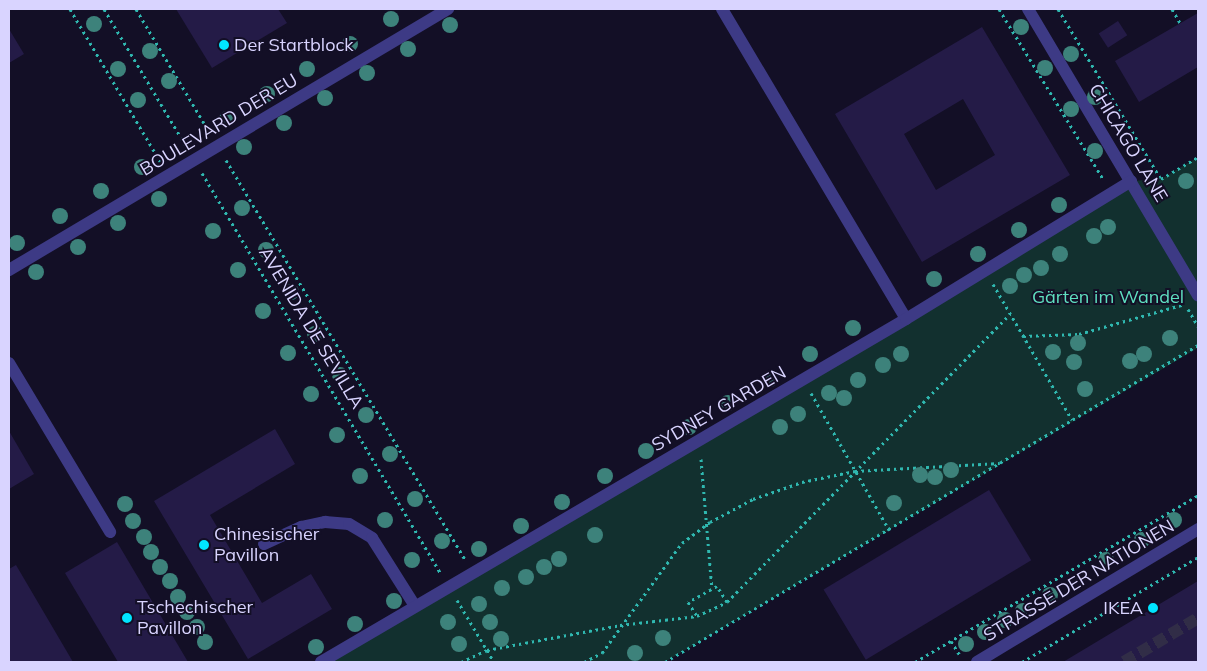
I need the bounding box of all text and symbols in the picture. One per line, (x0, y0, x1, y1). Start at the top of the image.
place label: Der Startblock (234, 34, 354, 56)
marker: Der Startblock (218, 39, 230, 51)
street label: BOULEVARD DER EU (136, 69, 302, 181)
street label: CHICAGO LANE (1084, 80, 1172, 206)
street label: AVENIDA DE SEVILLA (254, 243, 368, 413)
park label: Gärten im Wandel (1032, 286, 1184, 308)
street label: SYDNEY GARDEN (648, 362, 790, 456)
street label: STRASSE DER NATIONEN (980, 516, 1178, 646)
place label: Chinesischer Pavillon (214, 524, 319, 566)
marker: Chinesischer Pavillon (198, 539, 210, 551)
place label: Tschechischer Pavillon (137, 597, 253, 640)
place label: IKEA (1103, 597, 1143, 619)
marker: IKEA (1147, 602, 1159, 614)
marker: Tschechischer Pavillon (121, 612, 133, 624)

